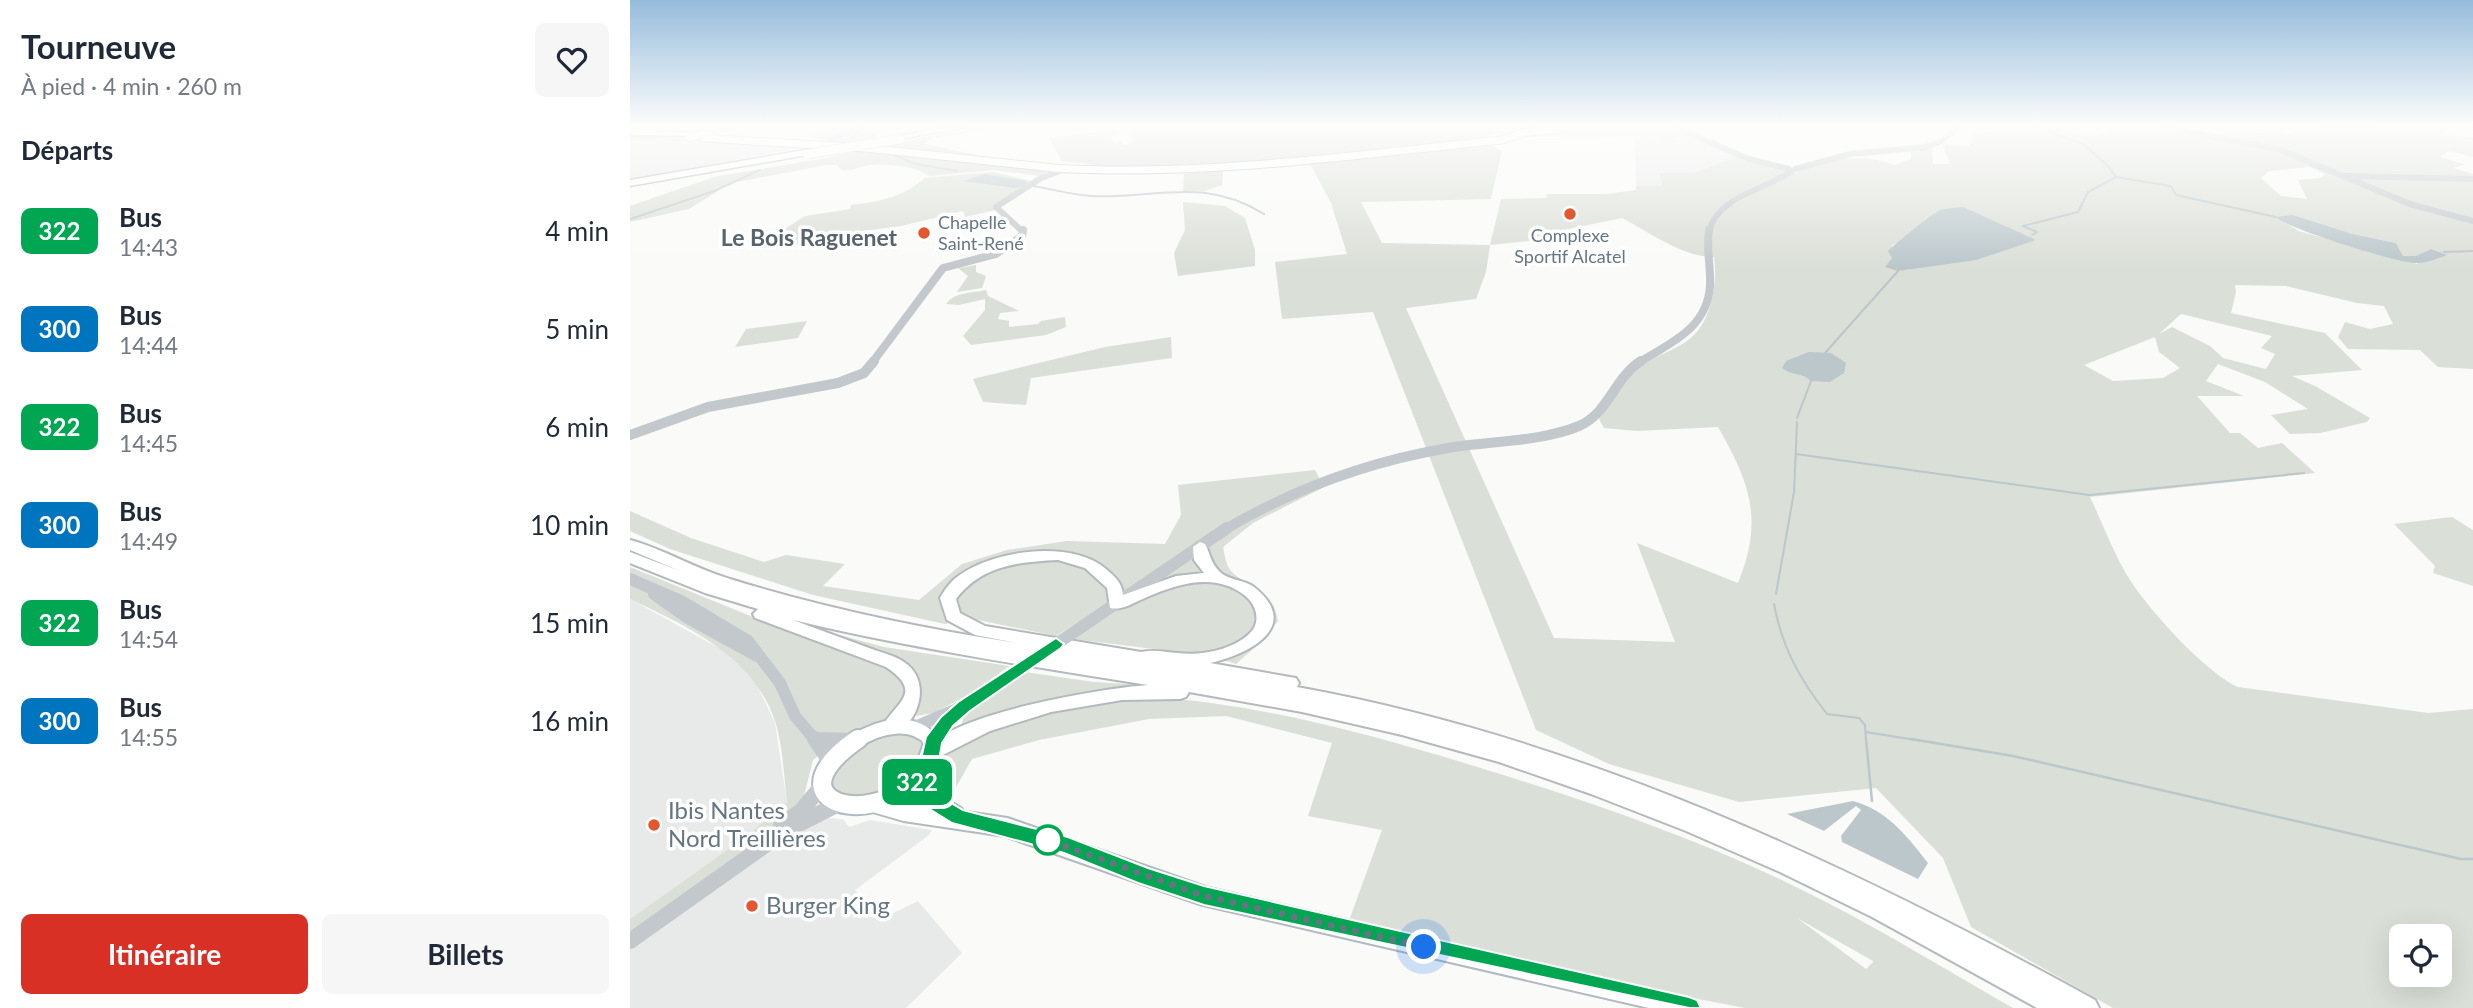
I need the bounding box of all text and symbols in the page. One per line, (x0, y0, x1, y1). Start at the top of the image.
button: heart (535, 23, 609, 97)
text: Tourneuve (21, 26, 176, 66)
text: À pied · 4 min · 260 m (21, 72, 242, 100)
text: Départs (21, 134, 113, 166)
text: Bus (119, 201, 162, 233)
marker: Complexe Sportif Alcatel (1562, 206, 1578, 222)
place label: Chapelle Saint-René (938, 211, 1024, 254)
text: 4 min (545, 215, 609, 247)
text: 322 (39, 216, 80, 245)
district label: Le Bois Raguenet (721, 223, 898, 251)
place label: Complexe Sportif Alcatel (1514, 224, 1626, 267)
marker: Chapelle Saint-René (916, 225, 932, 241)
text: 14:43 (119, 233, 178, 261)
text: Bus (119, 299, 162, 331)
text: 5 min (545, 313, 609, 345)
text: 300 (39, 314, 80, 343)
text: 14:44 (119, 331, 178, 359)
text: Bus (119, 397, 162, 429)
text: 6 min (545, 411, 609, 443)
text: 322 (39, 412, 80, 441)
text: 14:45 (119, 429, 178, 457)
text: Bus (119, 495, 162, 527)
text: 10 min (530, 509, 609, 541)
text: 300 (39, 510, 80, 539)
text: 14:49 (119, 527, 178, 555)
text: Bus (119, 593, 162, 625)
text: 15 min (530, 607, 609, 639)
text: 322 (39, 608, 80, 637)
text: 14:54 (119, 625, 178, 653)
text: Bus (119, 691, 162, 723)
text: 16 min (530, 705, 609, 737)
text: 300 (39, 706, 80, 735)
text: 14:55 (119, 723, 178, 751)
line badge: 322 (877, 759, 957, 805)
text: 322 (896, 767, 938, 796)
place label: Ibis Nantes Nord Treillières (668, 795, 826, 852)
marker: Ibis Nantes Nord Treillières (646, 817, 662, 833)
unlabelled marker (1033, 825, 1063, 855)
place label: Burger King (766, 890, 890, 919)
marker: Burger King (744, 898, 760, 914)
button: Itinéraire (21, 914, 308, 994)
button: Billets (322, 914, 609, 994)
map controls (2389, 924, 2452, 987)
button: locate (2389, 924, 2452, 987)
your location (1406, 929, 1441, 964)

